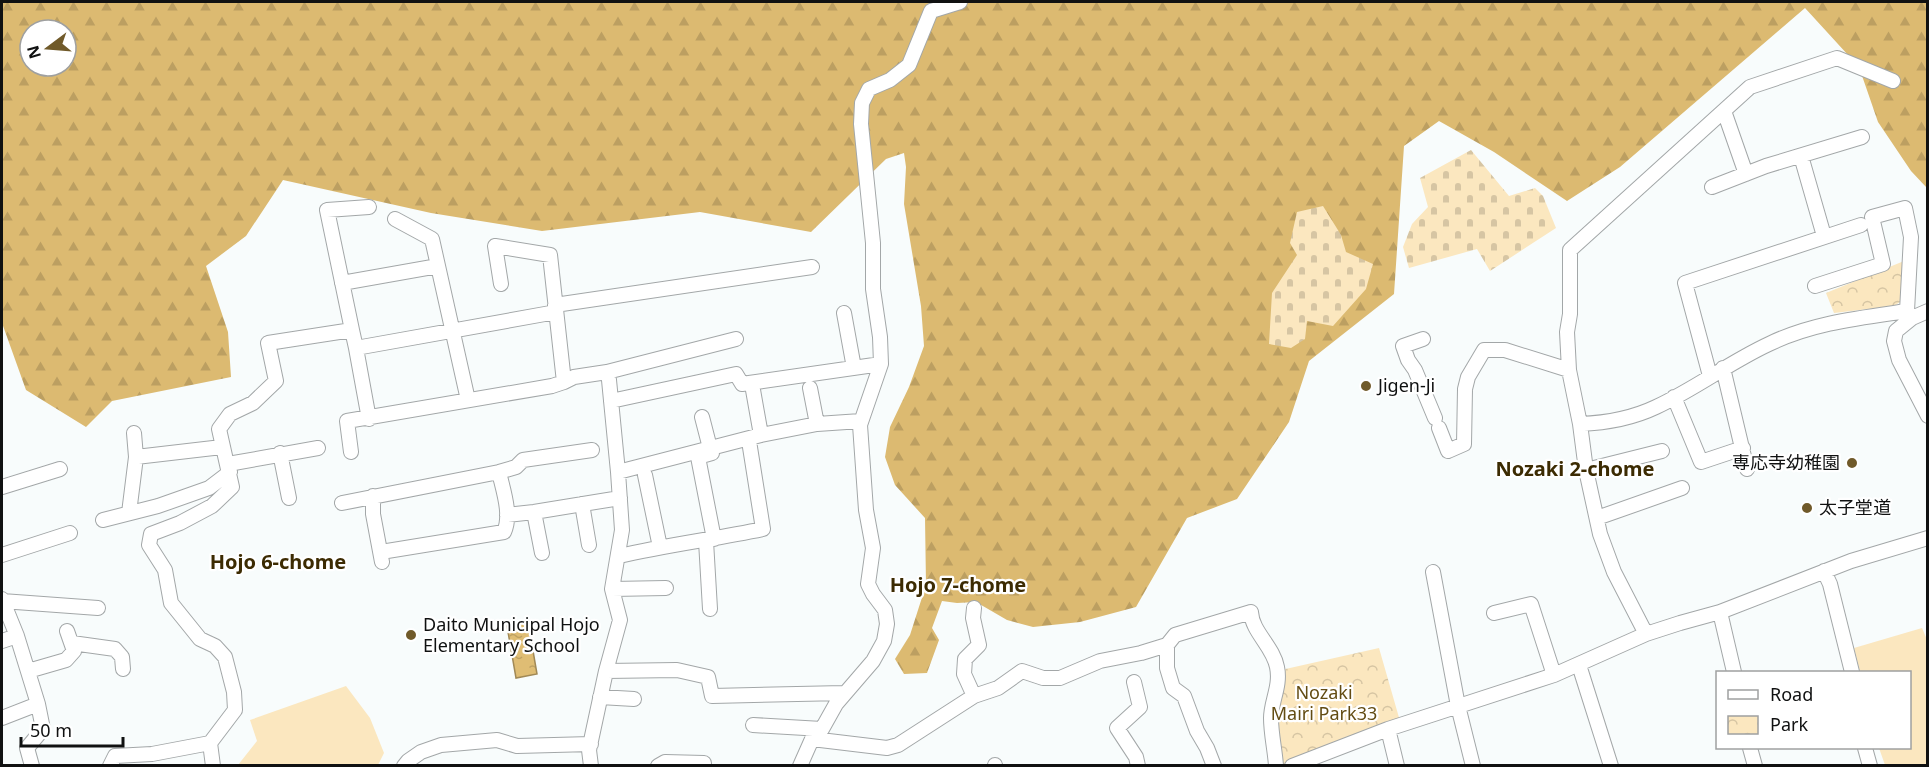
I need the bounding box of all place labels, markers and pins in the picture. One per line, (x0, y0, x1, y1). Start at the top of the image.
place label: Jigen-Ji (1376, 373, 1435, 397)
marker: Jigen-Ji (1359, 379, 1373, 393)
place label: 専応寺幼稚園 (1732, 450, 1840, 474)
marker: 専応寺幼稚園 (1845, 456, 1859, 470)
place label: 太子堂道 (1819, 495, 1891, 519)
marker: 太子堂道 (1800, 501, 1814, 515)
place label: Daito Municipal Hojo Elementary School (423, 612, 600, 657)
marker: Daito Municipal Hojo Elementary School (404, 628, 418, 642)

